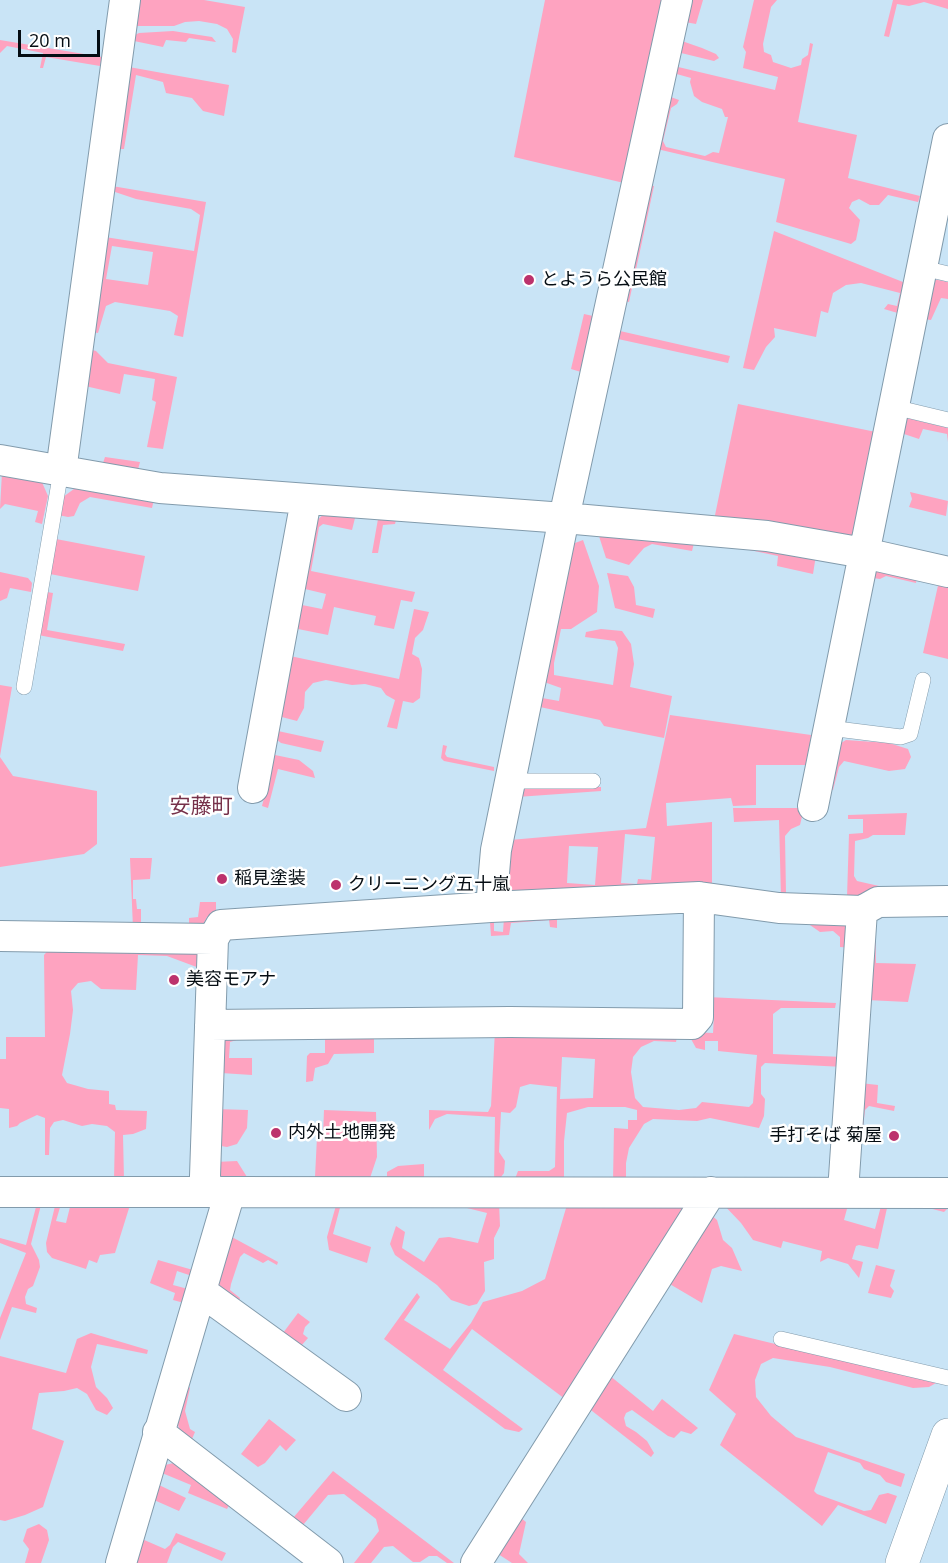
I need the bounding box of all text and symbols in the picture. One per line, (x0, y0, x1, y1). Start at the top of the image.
scale bar (21, 18, 104, 56)
text: 20 m (29, 28, 71, 52)
place label: とようら公民館 (541, 269, 667, 291)
marker: とようら公民館 (522, 273, 536, 287)
district label: 安藤町 (170, 794, 232, 820)
place label: 稲見塗装 (234, 868, 306, 890)
marker: 稲見塗装 (215, 872, 229, 886)
place label: クリーニング五十嵐 (348, 874, 510, 896)
marker: クリーニング五十嵐 (329, 878, 343, 892)
place label: 美容モアナ (186, 969, 276, 991)
marker: 美容モアナ (167, 973, 181, 987)
place label: 内外土地開発 (288, 1122, 396, 1144)
place label: 手打そば 菊屋 (769, 1125, 882, 1147)
marker: 内外土地開発 (269, 1126, 283, 1140)
marker: 手打そば 菊屋 (887, 1129, 901, 1143)

